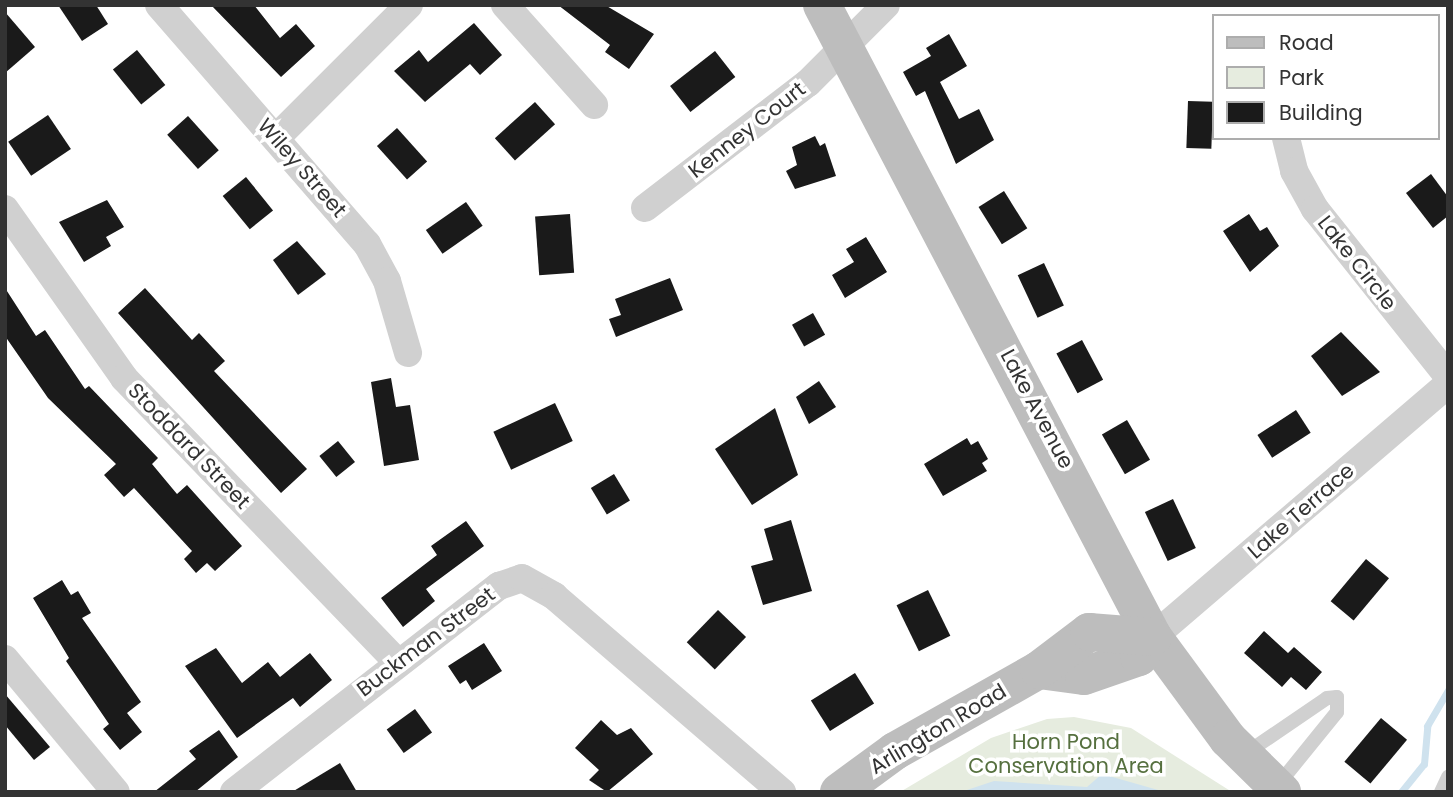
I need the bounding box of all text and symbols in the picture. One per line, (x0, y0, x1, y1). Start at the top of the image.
legend (1212, 14, 1439, 140)
text: Road (1279, 28, 1334, 57)
text: Park (1279, 63, 1324, 92)
street label: Kenney Court (683, 77, 811, 183)
text: Building (1279, 98, 1363, 127)
street label: Wiley Street (252, 113, 352, 223)
street label: Lake Circle (1312, 211, 1402, 315)
street label: Lake Avenue (995, 345, 1079, 473)
street label: Stoddard Street (123, 378, 255, 514)
street label: Lake Terrace (1243, 458, 1359, 564)
street label: Buckman Street (352, 582, 500, 702)
street label: Arlington Road (865, 678, 1011, 780)
park label: Horn Pond Conservation Area (968, 729, 1164, 779)

